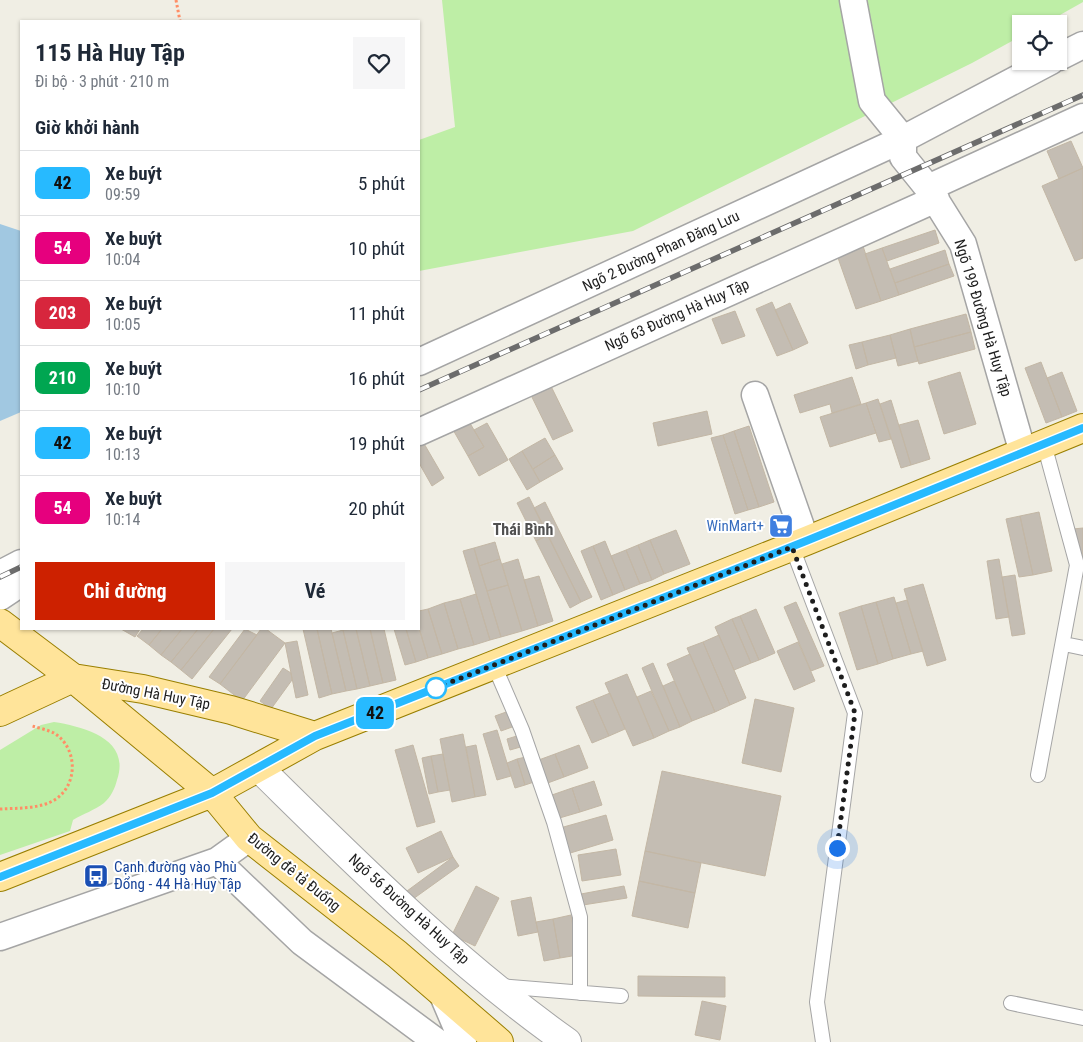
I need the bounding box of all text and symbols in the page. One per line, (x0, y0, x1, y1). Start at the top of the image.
map controls (1012, 15, 1067, 70)
button: locate (1012, 15, 1067, 70)
button: heart (353, 37, 405, 89)
text: 115 Hà Huy Tập (35, 39, 185, 67)
text: Đi bộ · 3 phút · 210 m (35, 72, 169, 91)
text: Giờ khởi hành (35, 116, 139, 139)
text: Xe buýt (105, 162, 162, 185)
text: 42 (53, 172, 72, 193)
text: 5 phút (358, 172, 405, 195)
text: 09:59 (105, 185, 140, 204)
street label: Ngõ 2 Đường Phan Đăng Lưu (580, 207, 742, 295)
text: Xe buýt (105, 227, 162, 250)
text: 54 (53, 237, 72, 258)
text: 10 phút (349, 237, 405, 260)
street label: Ngõ 199 Đường Hà Huy Tập (950, 237, 1016, 399)
text: 10:04 (105, 250, 140, 269)
street label: Ngõ 63 Đường Hà Huy Tập (602, 275, 752, 355)
text: Xe buýt (105, 292, 162, 315)
text: 203 (49, 302, 76, 323)
text: 11 phút (349, 302, 405, 325)
text: 10:05 (105, 315, 140, 334)
text: Xe buýt (105, 357, 162, 380)
text: 210 (49, 367, 76, 388)
text: 16 phút (349, 367, 405, 390)
text: 10:10 (105, 380, 140, 399)
text: Xe buýt (105, 422, 162, 445)
text: 42 (53, 432, 72, 453)
text: 19 phút (349, 432, 405, 455)
text: 10:13 (105, 445, 140, 464)
text: Xe buýt (105, 487, 162, 510)
text: 54 (53, 497, 72, 518)
text: 20 phút (349, 497, 405, 520)
text: 10:14 (105, 510, 140, 529)
supermarket icon: WinMart+ (768, 513, 794, 539)
place label: WinMart+ (707, 517, 764, 535)
district label: Thái Bình (493, 520, 553, 539)
button: Chỉ đường (35, 562, 215, 620)
button: Vé (225, 562, 405, 620)
street label: Đường Hà Huy Tập (100, 675, 212, 713)
unlabelled marker (425, 677, 447, 699)
line badge: 42 (352, 697, 398, 729)
text: 42 (366, 702, 384, 723)
street label: Đường đê tả Đuống (244, 829, 344, 915)
your location (825, 836, 850, 861)
street label: Ngõ 56 Đường Hà Huy Tập (345, 850, 473, 968)
place label: Cạnh đường vào Phù Đổng - 44 Hà Huy Tập (114, 858, 241, 893)
bus stop icon: Cạnh đường vào Phù Đổng - 44 Hà Huy Tập (83, 863, 109, 889)

